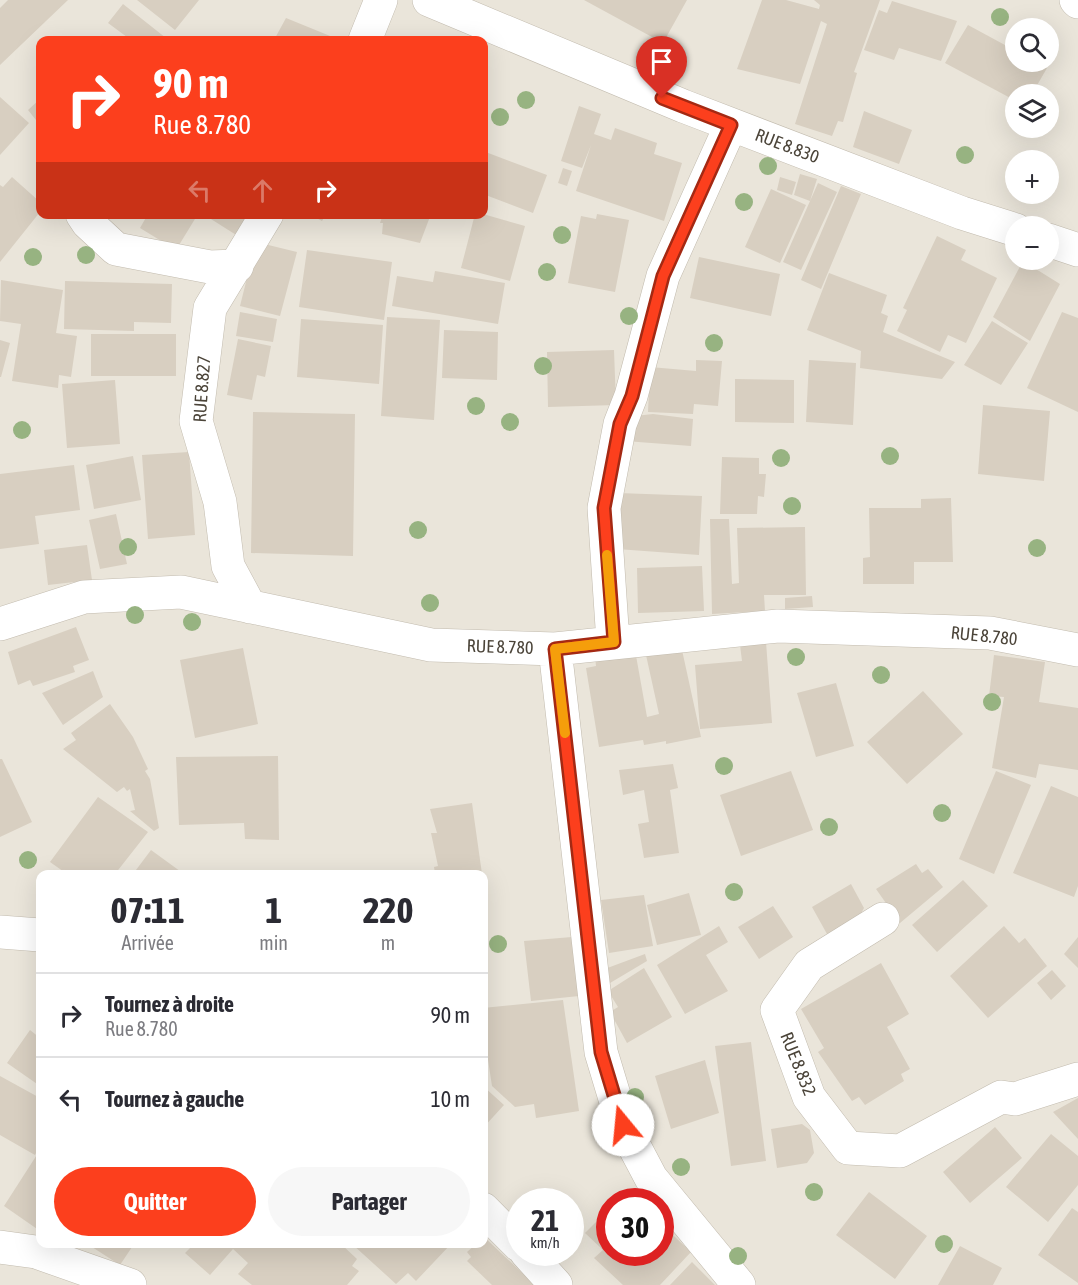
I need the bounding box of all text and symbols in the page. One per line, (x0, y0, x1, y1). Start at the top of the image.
map controls (1005, 18, 1059, 270)
button: search (1005, 18, 1059, 72)
pin (636, 36, 687, 98)
icon: arrive (645, 45, 678, 78)
text: 90 m (153, 59, 228, 107)
icon: right (54, 60, 132, 138)
button: layers (1005, 84, 1059, 138)
text: Rue 8.780 (153, 109, 251, 140)
street label: RUE 8.830 (752, 124, 822, 167)
button: + (1005, 150, 1059, 204)
icon: left (183, 174, 216, 207)
icon: ahead (246, 174, 279, 207)
icon: right (309, 174, 342, 207)
button: − (1005, 216, 1059, 270)
street label: RUE 8.827 (189, 355, 214, 423)
street label: RUE 8.780 (950, 622, 1018, 649)
street label: RUE 8.780 (466, 635, 534, 658)
text: 07:11 (111, 889, 185, 931)
text: 1 (265, 889, 282, 931)
text: 220 (363, 889, 413, 931)
text: Arrivée (122, 931, 174, 954)
text: min (259, 931, 288, 954)
text: m (381, 931, 395, 954)
text: Tournez à droite (105, 991, 234, 1017)
icon: right (54, 999, 87, 1032)
text: 90 m (430, 1002, 470, 1028)
text: Rue 8.780 (105, 1017, 178, 1040)
street label: RUE 8.832 (776, 1029, 821, 1099)
icon: left (54, 1083, 87, 1116)
text: Tournez à gauche (105, 1086, 244, 1112)
text: 10 m (430, 1086, 470, 1112)
position arrow (591, 1093, 655, 1157)
button: Quitter (54, 1167, 256, 1236)
button: Partager (268, 1167, 470, 1236)
speed limit sign: 30 (596, 1188, 674, 1266)
text: 21 (531, 1203, 559, 1237)
text: km/h (530, 1234, 560, 1251)

